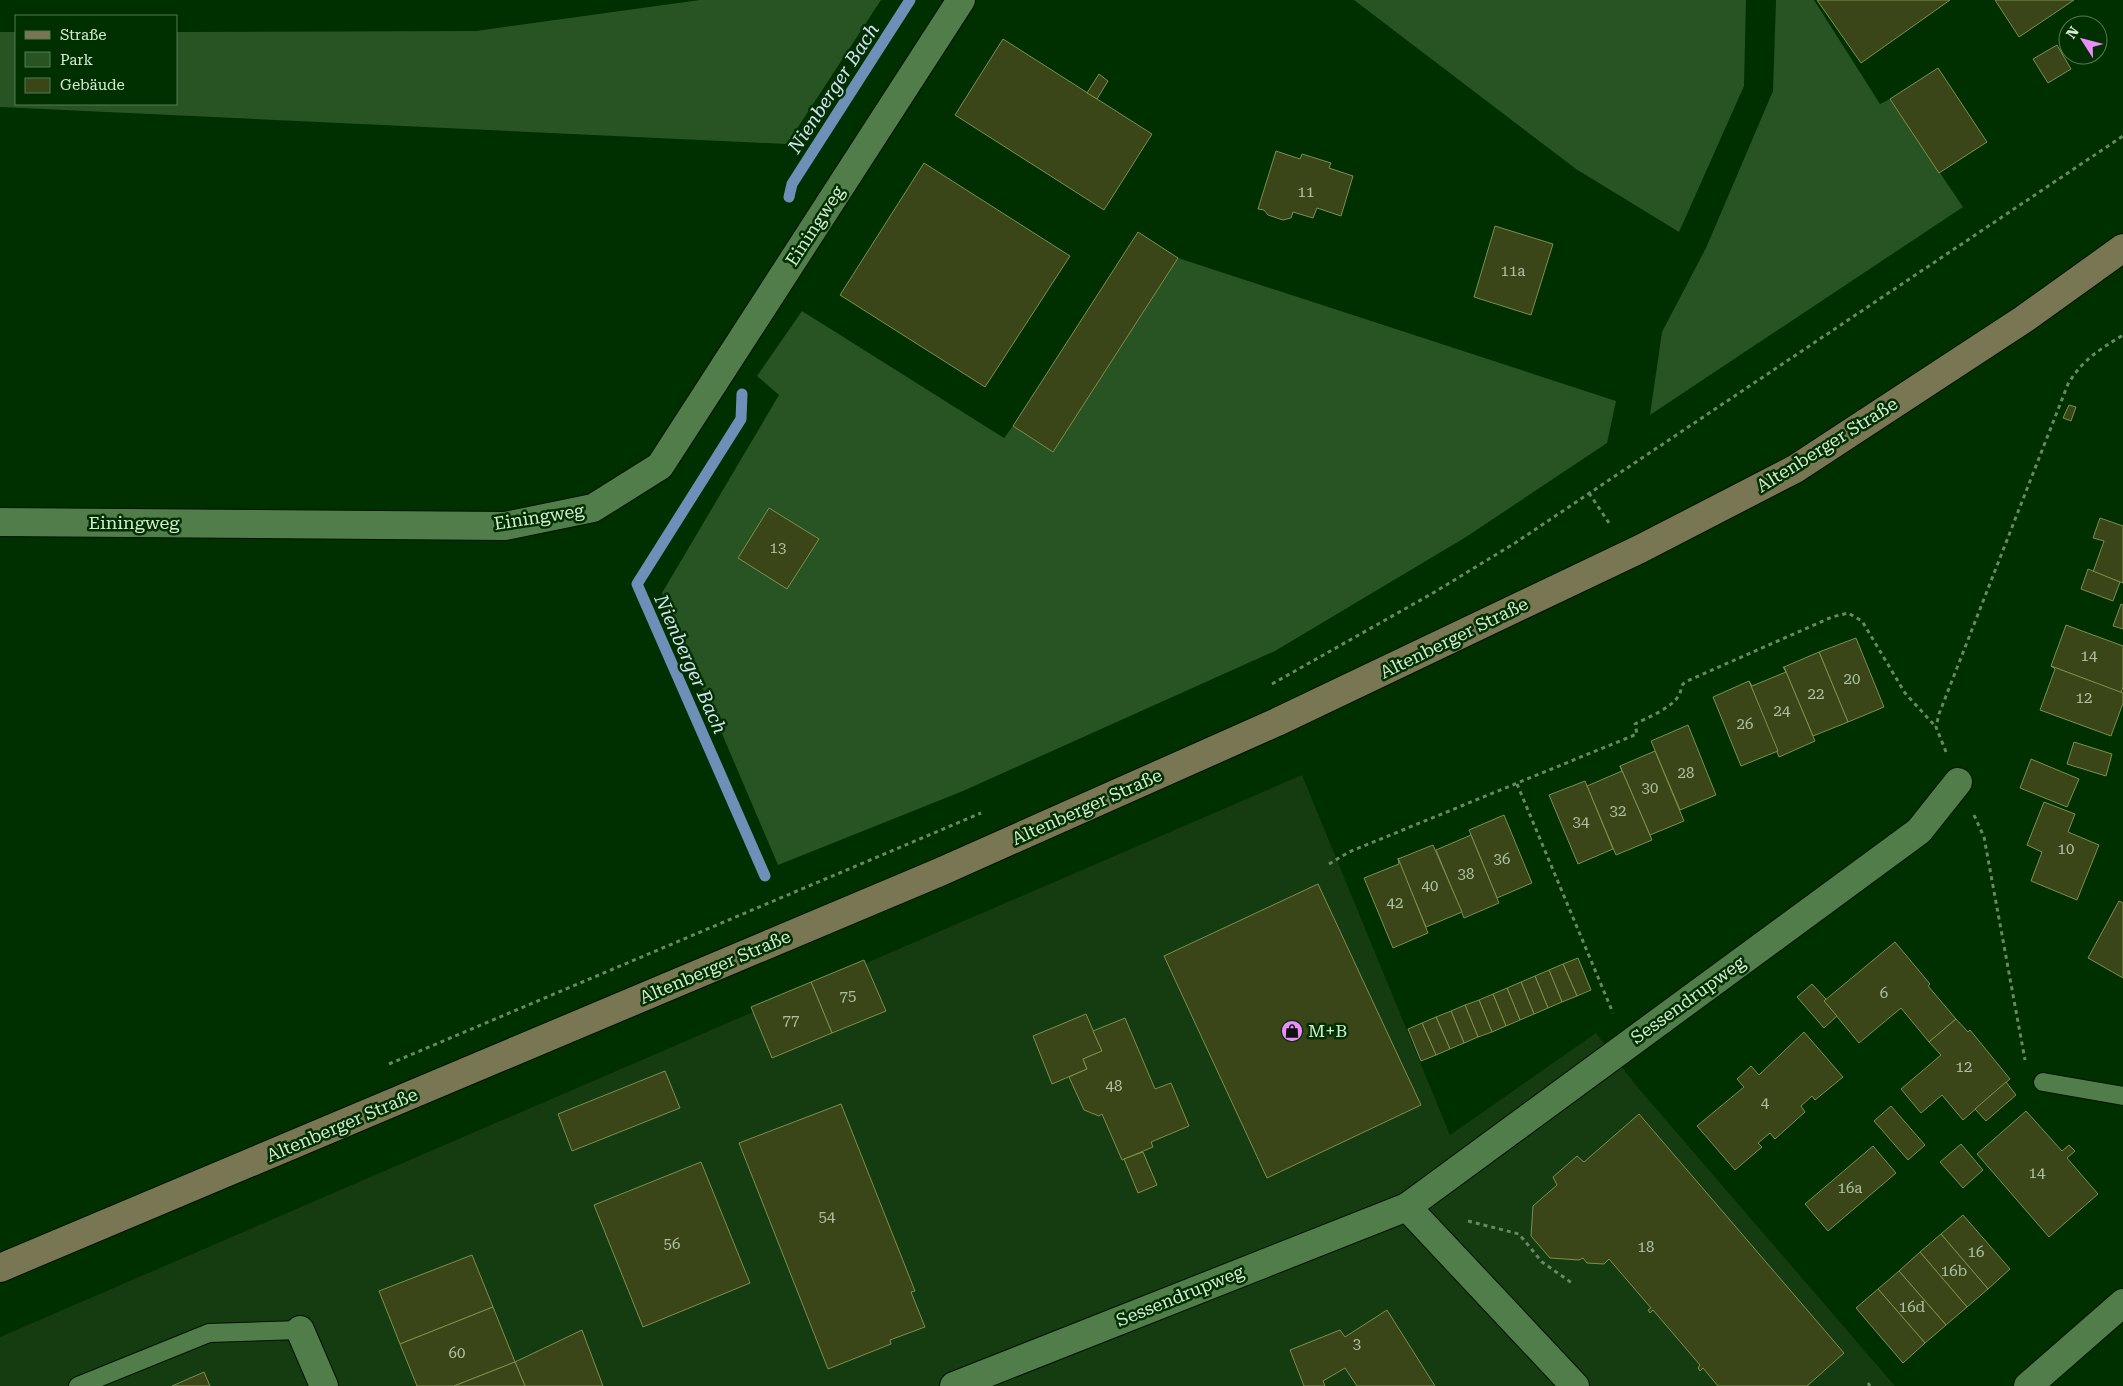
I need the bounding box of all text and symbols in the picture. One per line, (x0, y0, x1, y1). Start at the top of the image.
legend (15, 15, 178, 105)
north arrow (2058, 15, 2108, 65)
water label: Nienberger Bach (782, 19, 884, 158)
text: N (2063, 23, 2082, 41)
text: Straße (60, 26, 107, 44)
text: Park (60, 51, 94, 69)
text: Gebäude (60, 76, 125, 94)
street label: Einingweg (781, 181, 849, 270)
house number: 11 (1298, 183, 1314, 201)
house number: 11a (1501, 262, 1525, 280)
street label: Altenberger Straße (1752, 393, 1901, 496)
street label: Einingweg (492, 499, 586, 534)
street label: Einingweg (88, 512, 180, 533)
house number: 13 (770, 539, 786, 557)
water label: Nienberger Bach (649, 590, 732, 737)
street label: Altenberger Straße (1376, 592, 1531, 683)
house number: 14 (2081, 647, 2098, 665)
house number: 20 (1844, 670, 1860, 688)
house number: 22 (1808, 685, 1824, 703)
house number: 12 (2076, 689, 2092, 707)
house number: 24 (1774, 702, 1791, 720)
house number: 26 (1737, 715, 1753, 733)
street label: Altenberger Straße (1008, 764, 1165, 849)
house number: 28 (1678, 764, 1694, 782)
house number: 30 (1642, 779, 1658, 797)
house number: 32 (1610, 802, 1626, 820)
house number: 34 (1573, 813, 1590, 831)
house number: 10 (2058, 840, 2074, 858)
house number: 36 (1494, 850, 1510, 868)
house number: 38 (1458, 865, 1474, 883)
house number: 40 (1422, 877, 1438, 895)
house number: 42 (1387, 894, 1403, 912)
street label: Altenberger Straße (636, 925, 794, 1008)
street label: Sessendrupweg (1627, 951, 1749, 1048)
house number: 6 (1880, 984, 1888, 1002)
house number: 75 (840, 987, 856, 1005)
house number: 77 (783, 1011, 799, 1029)
shop icon: M+B (1280, 1019, 1304, 1043)
place label: M+B (1308, 1020, 1347, 1041)
house number: 12 (1956, 1058, 1972, 1076)
house number: 48 (1106, 1077, 1122, 1095)
street label: Altenberger Straße (263, 1083, 421, 1166)
house number: 4 (1761, 1094, 1770, 1112)
house number: 14 (2029, 1164, 2046, 1182)
house number: 16a (1838, 1179, 1862, 1197)
house number: 54 (819, 1208, 836, 1226)
house number: 56 (664, 1235, 680, 1253)
house number: 18 (1638, 1238, 1654, 1256)
house number: 16 (1968, 1243, 1984, 1261)
street label: Sessendrupweg (1113, 1260, 1247, 1331)
house number: 16b (1941, 1262, 1967, 1280)
house number: 16d (1899, 1298, 1926, 1316)
house number: 3 (1353, 1335, 1361, 1353)
house number: 60 (449, 1344, 465, 1362)

